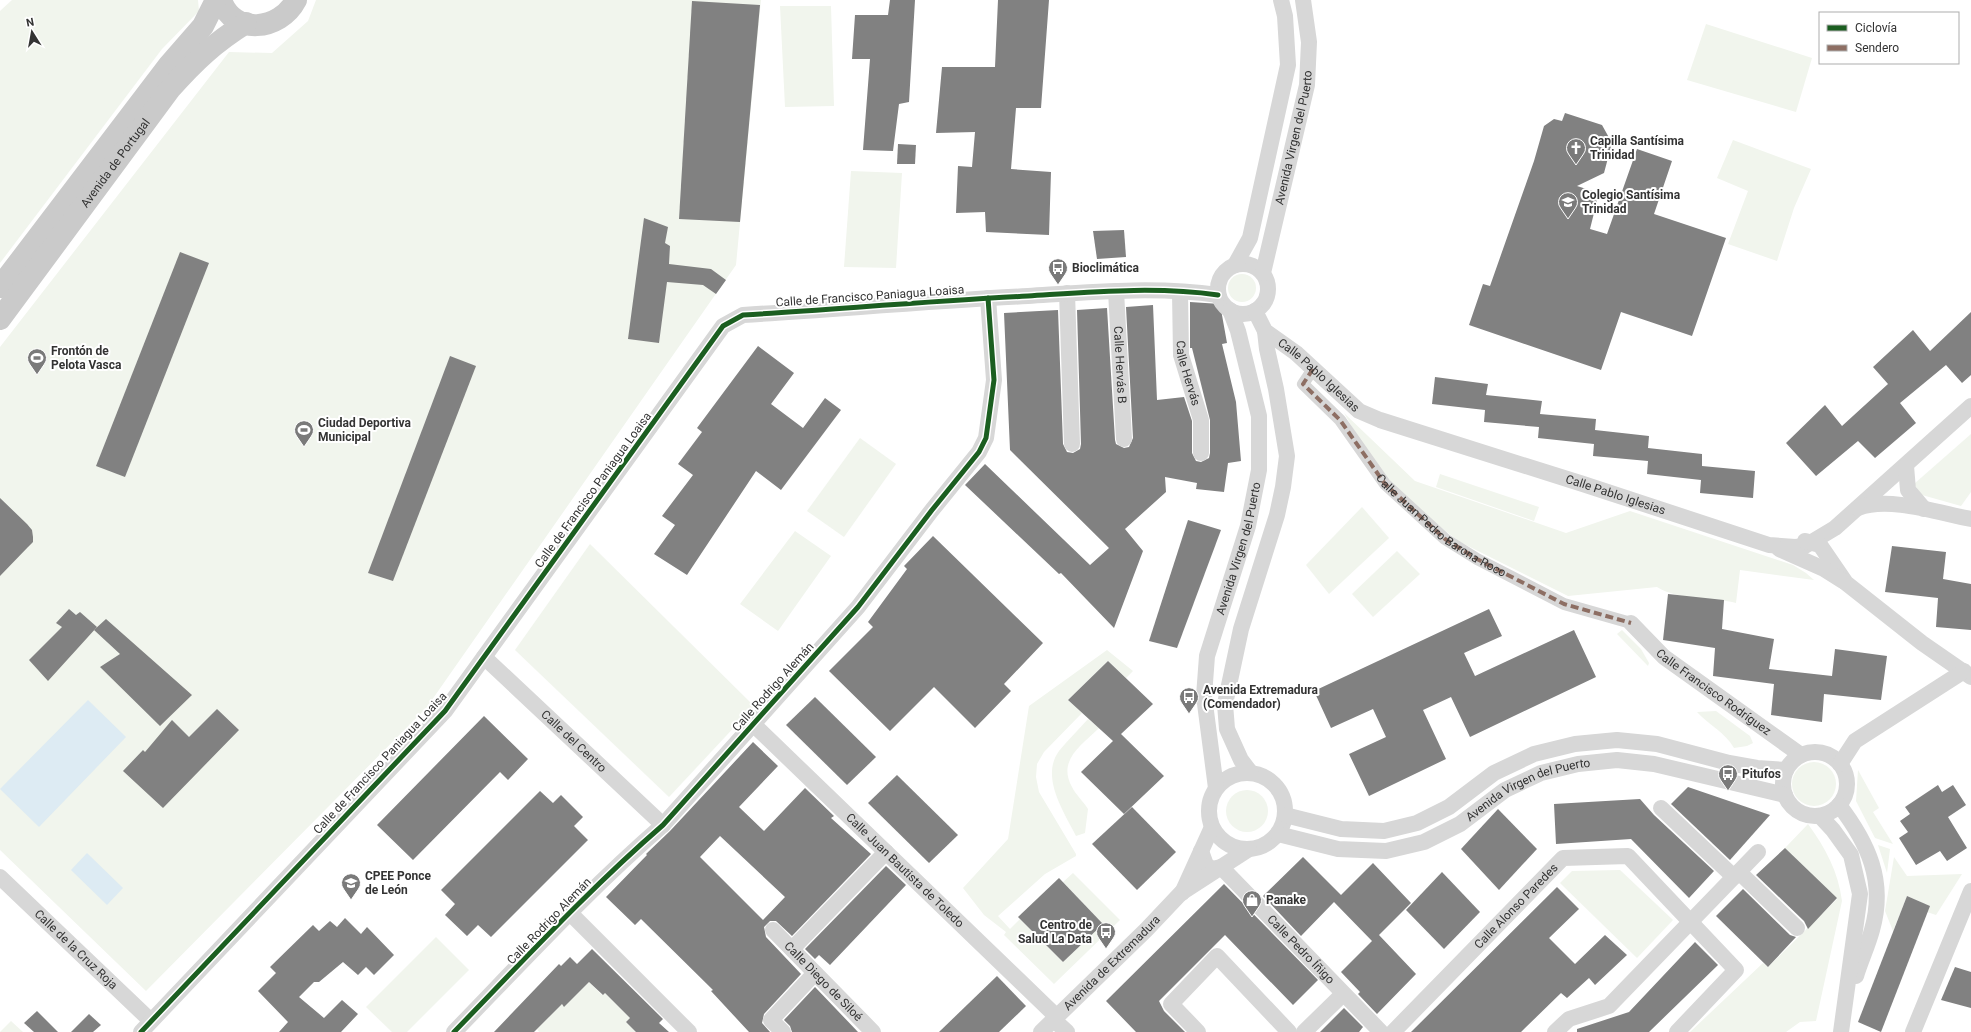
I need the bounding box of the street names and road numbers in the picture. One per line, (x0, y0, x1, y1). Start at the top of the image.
street label: Avenida Virgen del Puerto (1272, 70, 1315, 206)
street label: Avenida de Portugal (78, 116, 153, 210)
street label: Calle de Francisco Paniagua Loaisa (775, 282, 965, 310)
street label: Calle Hervás B (1111, 326, 1129, 404)
street label: Calle Pablo Iglesias (1275, 335, 1362, 415)
street label: Calle Hervás (1174, 340, 1203, 407)
street label: Calle de Francisco Paniagua Loaisa (532, 409, 654, 571)
street label: Calle Juan Pedro Barona Roco (1373, 471, 1509, 580)
street label: Calle Pablo Iglesias (1564, 472, 1667, 518)
street label: Avenida Virgen del Puerto (1213, 481, 1263, 617)
street label: Calle Rodrigo Alemán (729, 640, 817, 734)
street label: Calle Francisco Rodríguez (1653, 646, 1774, 738)
street label: Calle de Francisco Paniagua Loaisa (310, 689, 450, 837)
street label: Calle del Centro (538, 707, 609, 775)
street label: Avenida Virgen del Puerto (1463, 756, 1591, 824)
street label: Calle Juan Bautista de Toledo (843, 810, 967, 931)
street label: Calle Alonso Paredes (1471, 861, 1561, 952)
street label: Calle Rodrigo Alemán (504, 875, 594, 967)
street label: Calle de la Cruz Roja (32, 907, 120, 992)
street label: Calle Pedro Íñigo (1264, 912, 1337, 987)
street label: Avenida de Extremadura (1061, 913, 1163, 1013)
street label: Calle Diego de Siloé (781, 939, 865, 1024)

